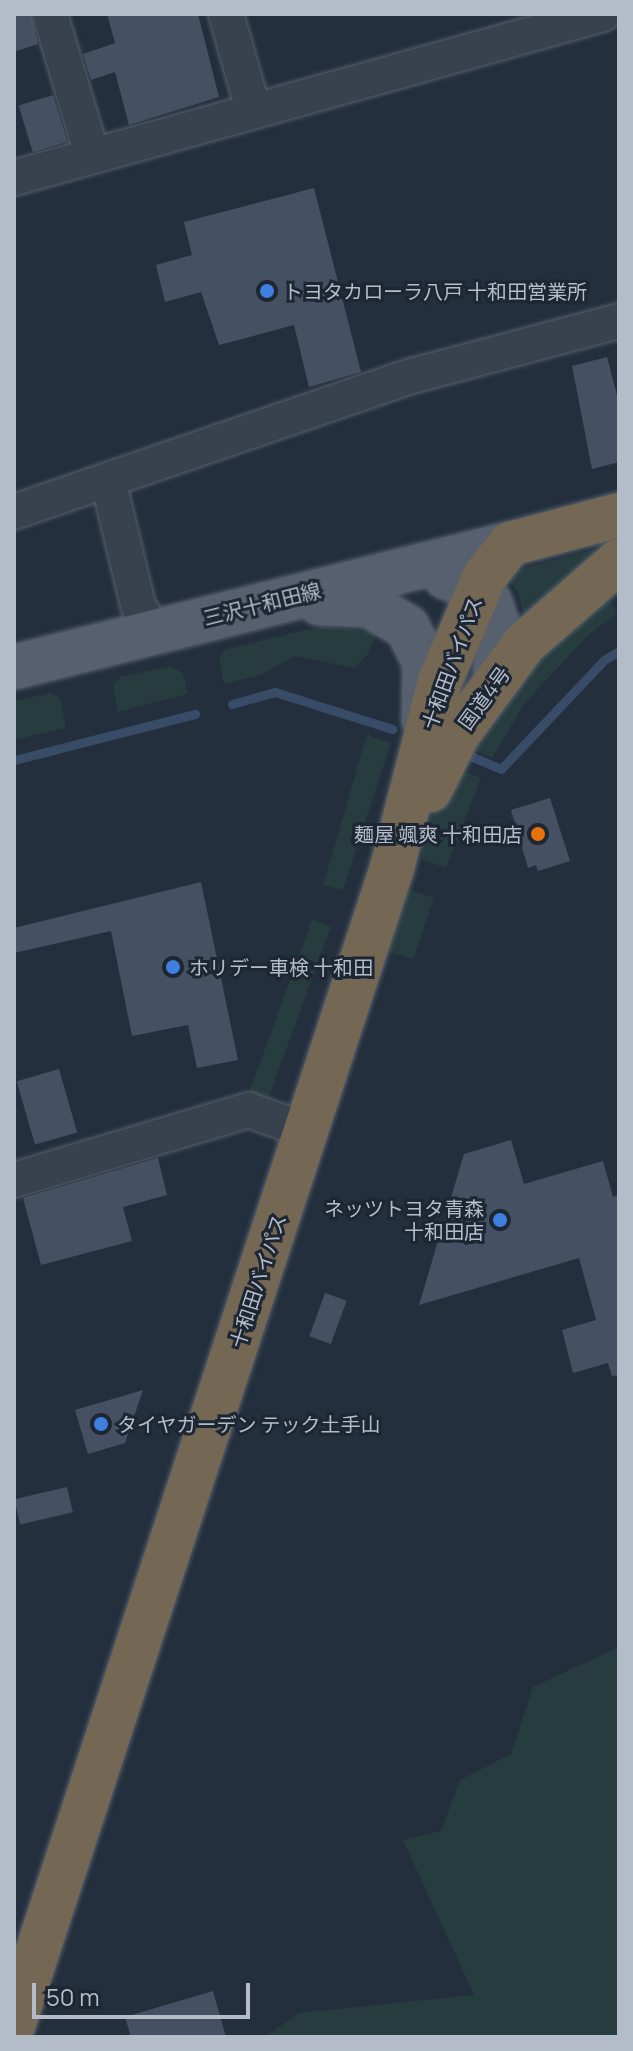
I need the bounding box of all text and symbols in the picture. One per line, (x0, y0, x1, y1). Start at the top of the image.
place label: トヨタカローラ八戸 十和田営業所 (283, 279, 587, 303)
marker: トヨタカローラ八戸 十和田営業所 (258, 282, 276, 300)
street label: 三沢十和田線 (201, 578, 323, 630)
street label: 十和田バイパス (417, 593, 487, 733)
street label: 国道4号 (453, 662, 515, 734)
place label: 麺屋 颯爽 十和田店 (354, 822, 522, 846)
marker: 麺屋 颯爽 十和田店 (529, 825, 547, 843)
place label: ホリデー車検 十和田 (189, 955, 373, 979)
marker: ホリデー車検 十和田 (164, 958, 182, 976)
place label: ネッツトヨタ青森 十和田店 (324, 1196, 484, 1243)
street label: 十和田バイパス (225, 1211, 291, 1351)
marker: ネッツトヨタ青森 十和田店 (491, 1211, 509, 1229)
place label: タイヤガーデン テック土手山 (117, 1412, 381, 1436)
marker: タイヤガーデン テック土手山 (92, 1415, 110, 1433)
scale bar (36, 1967, 254, 2017)
text: 50 m (46, 1980, 100, 2013)

